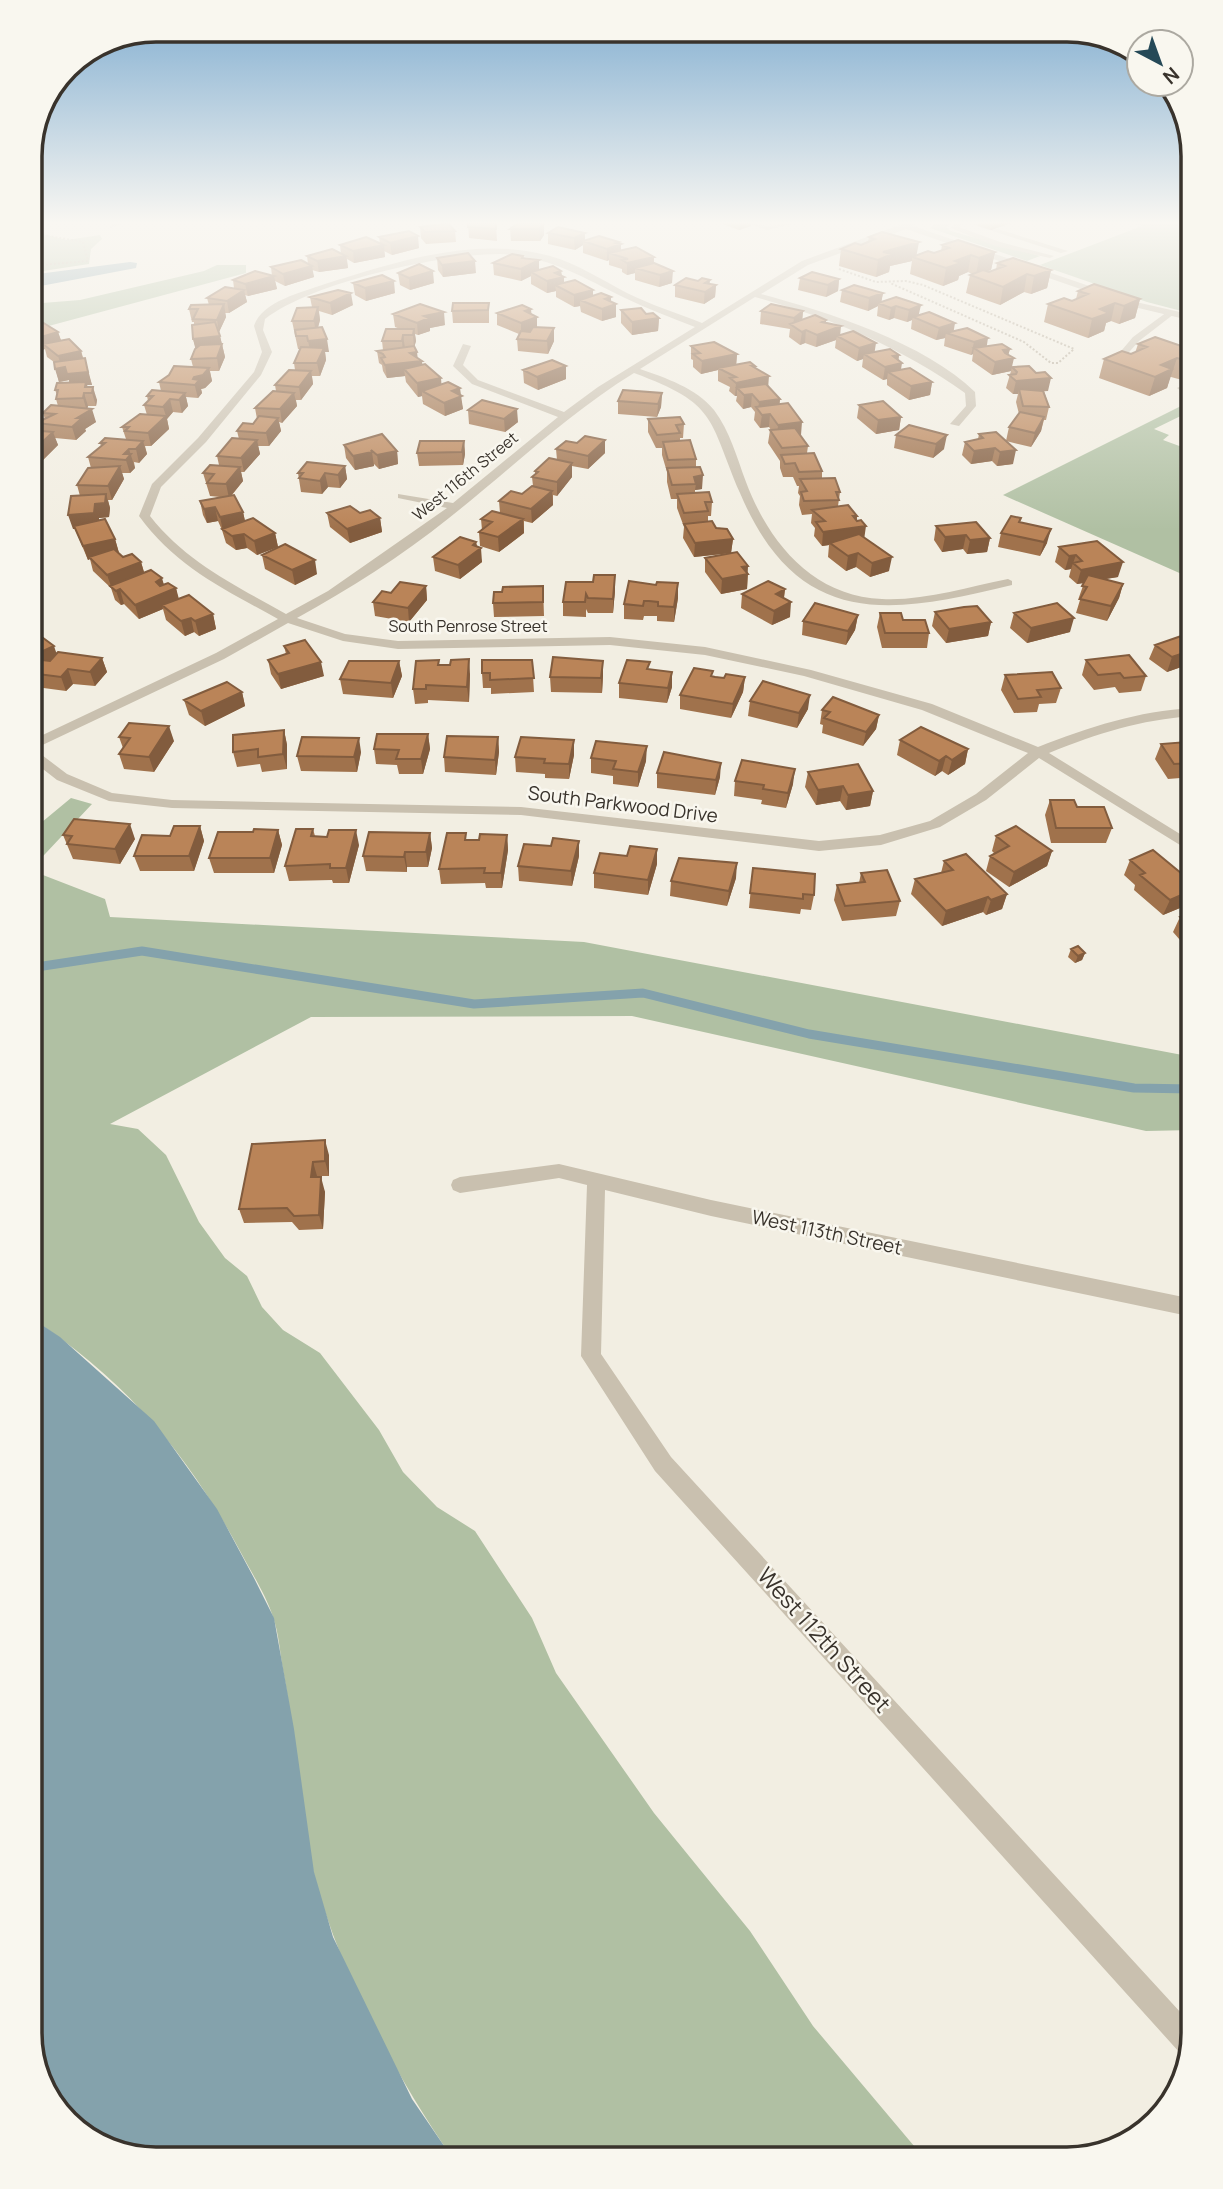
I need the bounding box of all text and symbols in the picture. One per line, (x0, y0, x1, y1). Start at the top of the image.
north arrow (1125, 28, 1195, 98)
text: N (1157, 62, 1185, 90)
street label: West 116th Street (408, 427, 522, 525)
street label: South Penrose Street (388, 615, 548, 637)
street label: South Parkwood Drive (527, 779, 719, 829)
street label: West 113th Street (749, 1203, 905, 1261)
street label: West 112th Street (751, 1560, 899, 1719)

